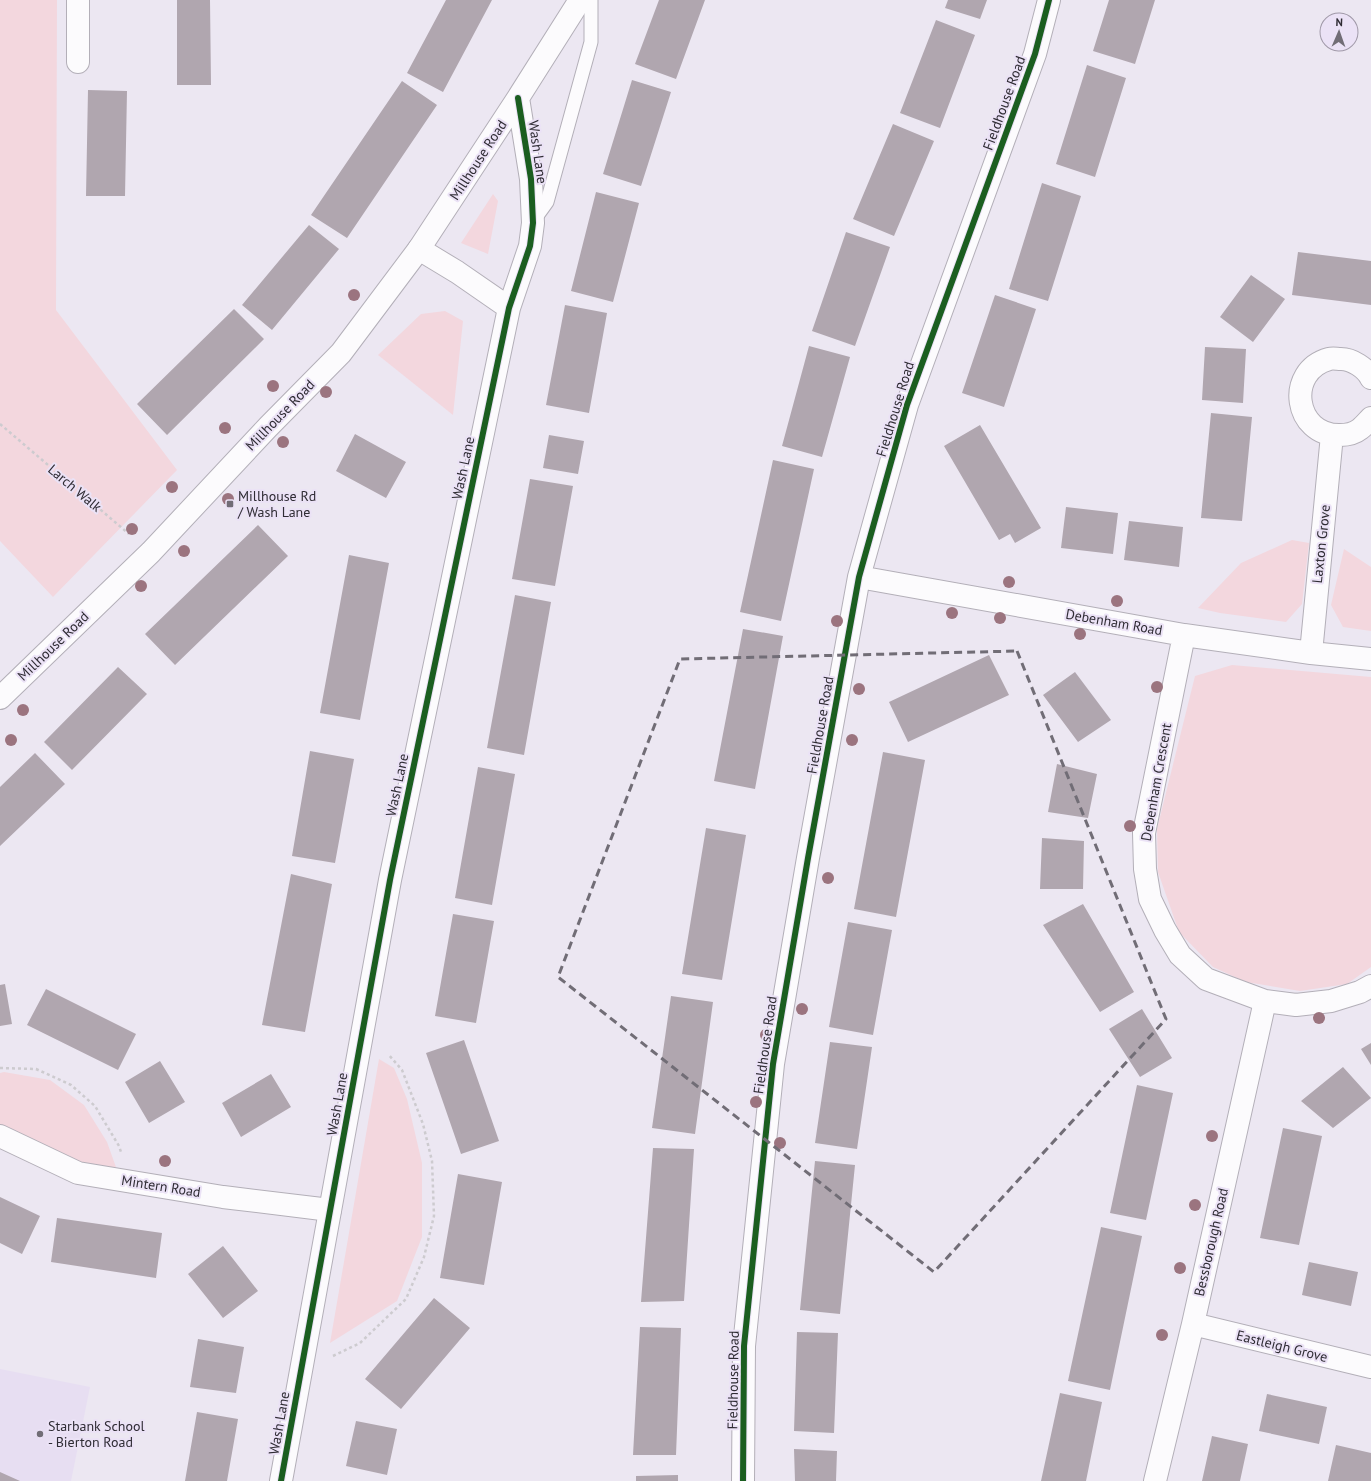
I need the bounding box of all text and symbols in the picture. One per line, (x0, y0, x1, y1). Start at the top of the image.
north arrow (1319, 12, 1359, 52)
text: N (1335, 15, 1343, 29)
street label: Fieldhouse Road (979, 53, 1029, 153)
street label: Millhouse Road (445, 116, 511, 204)
street label: Wash Lane (525, 119, 551, 185)
street label: Fieldhouse Road (872, 359, 918, 459)
street label: Millhouse Road (242, 376, 318, 454)
street label: Wash Lane (448, 435, 478, 501)
street label: Larch Walk (44, 460, 106, 516)
place label: Millhouse Rd / Wash Lane (237, 487, 316, 521)
marker: Millhouse Rd / Wash Lane (225, 499, 235, 509)
street label: Laxton Grove (1308, 504, 1334, 584)
street label: Debenham Road (1064, 605, 1164, 639)
street label: Millhouse Road (14, 608, 92, 684)
street label: Fieldhouse Road (803, 675, 837, 775)
street label: Debenham Crescent (1137, 721, 1175, 842)
street label: Wash Lane (382, 752, 412, 818)
street label: Fieldhouse Road (749, 995, 781, 1095)
street label: Wash Lane (323, 1071, 351, 1137)
street label: Mintern Road (120, 1171, 202, 1201)
street label: Bessborough Road (1190, 1186, 1232, 1298)
street label: Eastleigh Grove (1235, 1326, 1329, 1366)
street label: Fieldhouse Road (723, 1330, 743, 1430)
street label: Wash Lane (265, 1390, 293, 1456)
place label: Starbank School - Bierton Road (48, 1417, 145, 1451)
marker: Starbank School - Bierton Road (35, 1429, 45, 1439)

